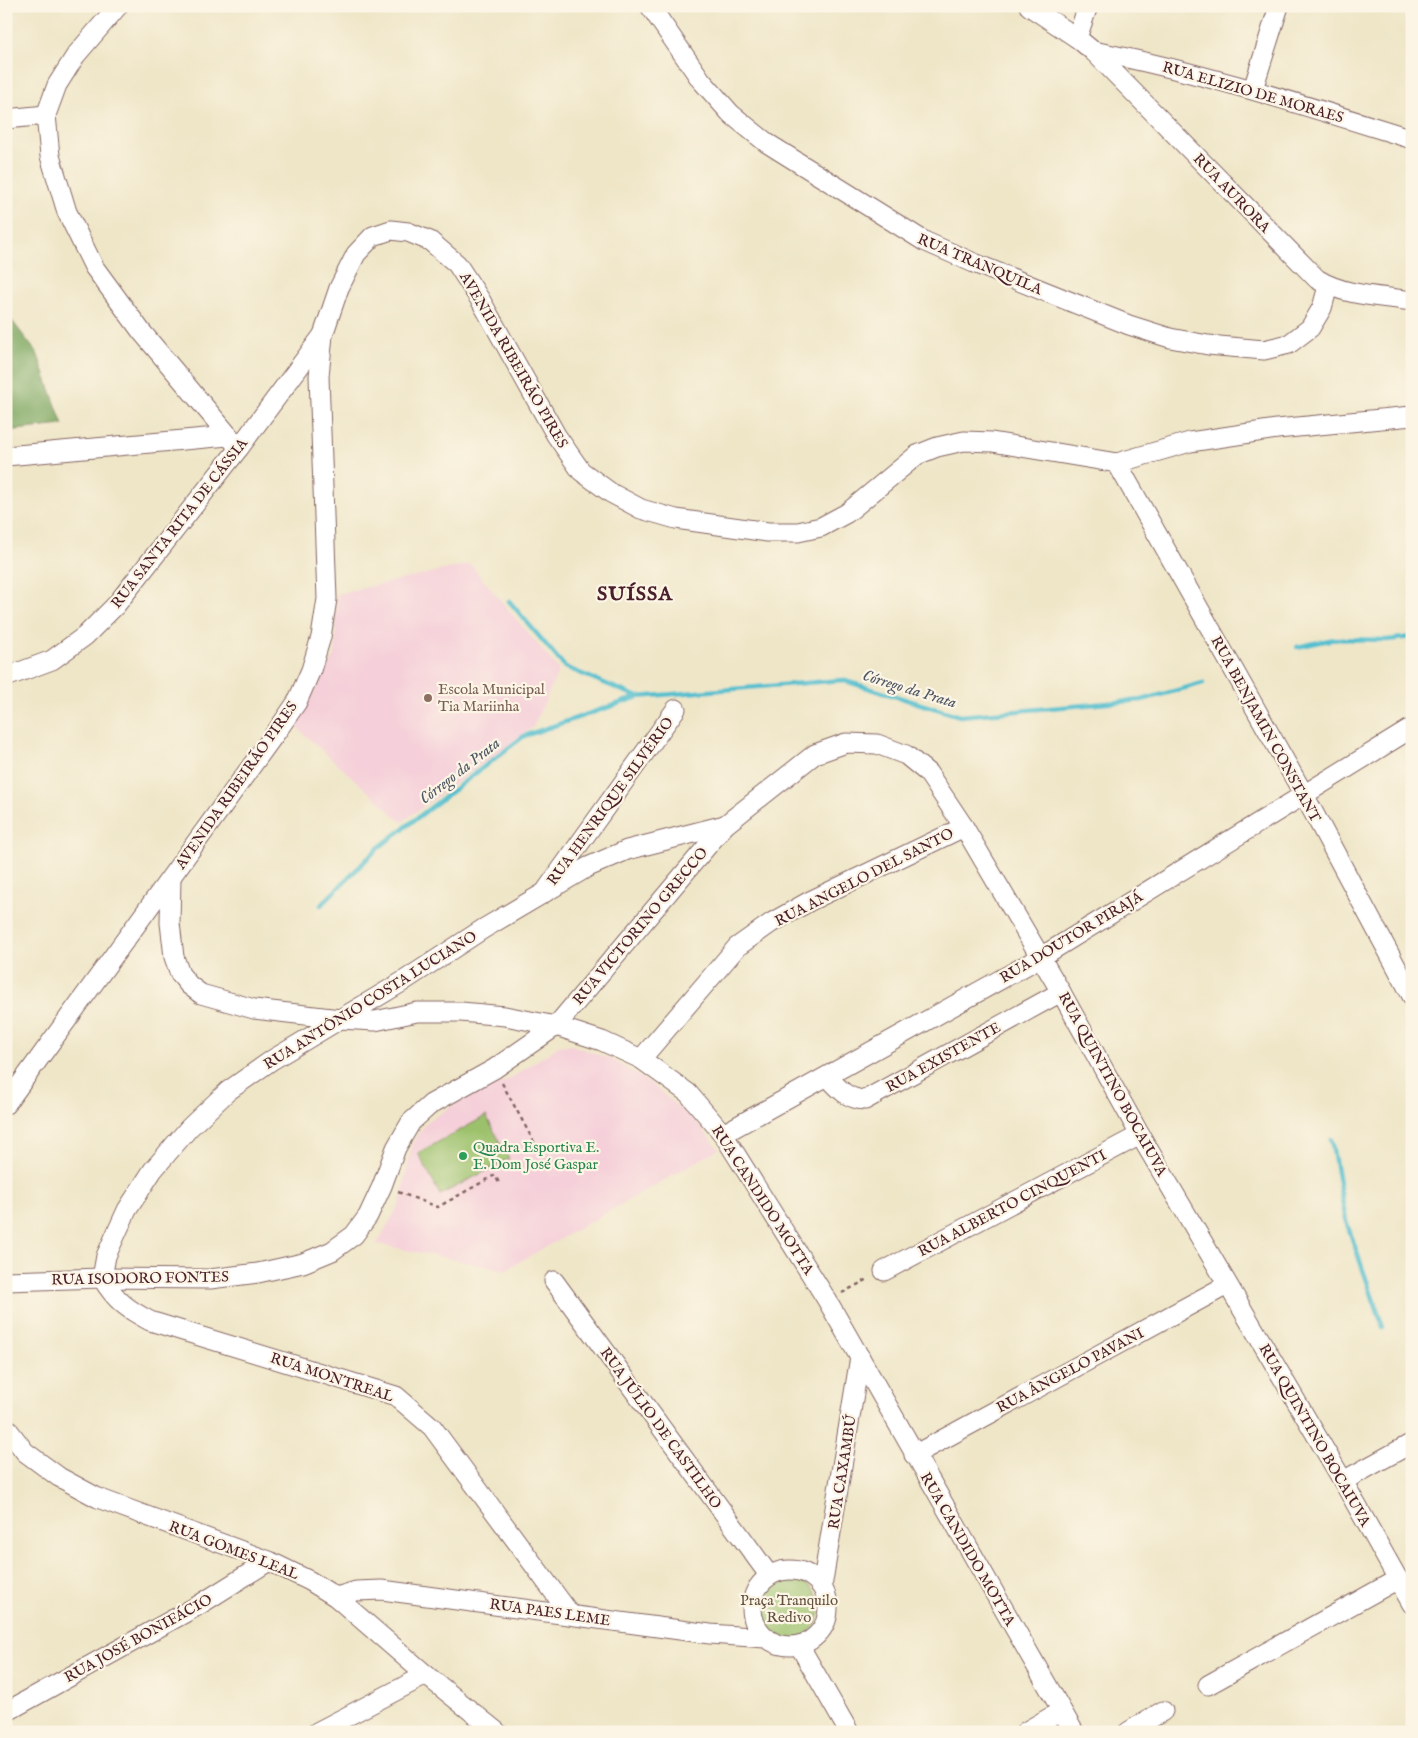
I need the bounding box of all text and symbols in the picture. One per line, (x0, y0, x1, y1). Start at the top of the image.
street label: RUA ELIZIO DE MORAES (1160, 57, 1346, 127)
street label: RUA AURORA (1189, 150, 1275, 238)
street label: RUA TRANQUILA (915, 230, 1046, 300)
street label: AVENIDA RIBEIRÃO PIRES (455, 268, 572, 452)
street label: RUA SANTA RITA DE CÁSSIA (107, 434, 252, 612)
district label: SUÍSSA (597, 582, 673, 607)
street label: RUA BENJAMIN CONSTANT (1206, 633, 1325, 826)
water label: Córrego da Prata (860, 666, 959, 714)
place label: Escola Municipal Tia Mariinha (438, 680, 546, 716)
marker: Escola Municipal Tia Mariinha (422, 692, 434, 704)
street label: AVENIDA RIBEIRÃO PIRES (171, 698, 302, 874)
street label: RUA HENRIQUE SILVÉRIO (543, 713, 678, 889)
water label: Córrego da Prata (416, 734, 505, 809)
street label: RUA ANGELO DEL SANTO (772, 824, 957, 931)
street label: RUA VICTORINO GRECCO (569, 844, 712, 1009)
street label: RUA DOUTOR PIRAJÁ (996, 887, 1147, 988)
street label: RUA ANTÔNIO COSTA LUCIANO (260, 927, 480, 1074)
street label: RUA QUINTINO BOCAIUVA (1054, 989, 1172, 1181)
street label: RUA EXISTENTE (882, 1018, 1004, 1097)
street label: RUA CANDIDO MOTTA (707, 1122, 818, 1279)
place label: Quadra Esportiva E. E. Dom José Gaspar (473, 1138, 599, 1174)
street label: RUA ALBERTO CINQUENTI (915, 1145, 1110, 1261)
marker: Quadra Esportiva E. E. Dom José Gaspar (457, 1150, 469, 1162)
street label: RUA ISODORO FONTES (51, 1267, 229, 1290)
street label: RUA ÂNGELO PAVANI (993, 1323, 1148, 1417)
street label: RUA QUINTINO BOCAIUVA (1254, 1340, 1375, 1531)
street label: RUA JÚLIO DE CASTILHO (596, 1344, 726, 1513)
street label: RUA MONTREAL (268, 1349, 396, 1407)
street label: RUA CAXAMBÚ (824, 1413, 861, 1531)
street label: RUA CANDIDO MOTTA (916, 1469, 1020, 1630)
street label: RUA GOMES LEAL (166, 1517, 302, 1584)
street label: RUA JOSÉ BONIFÁCIO (61, 1590, 215, 1687)
park label: Praça Tranquilo Redivo (740, 1591, 838, 1627)
street label: RUA PAES LEME (488, 1595, 611, 1630)

